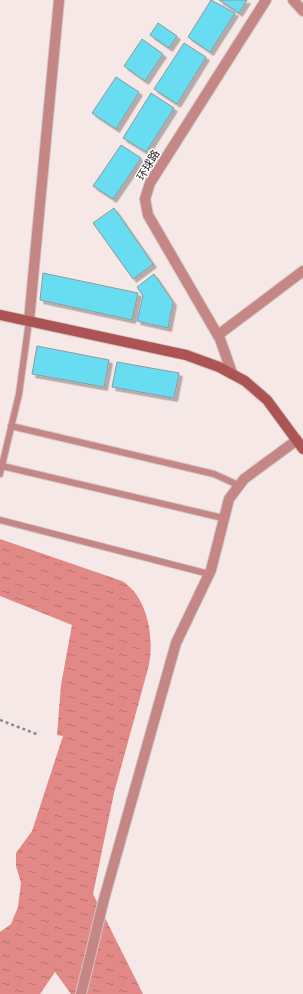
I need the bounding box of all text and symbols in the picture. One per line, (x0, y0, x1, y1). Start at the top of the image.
street label: 环球路 (134, 148, 162, 183)

